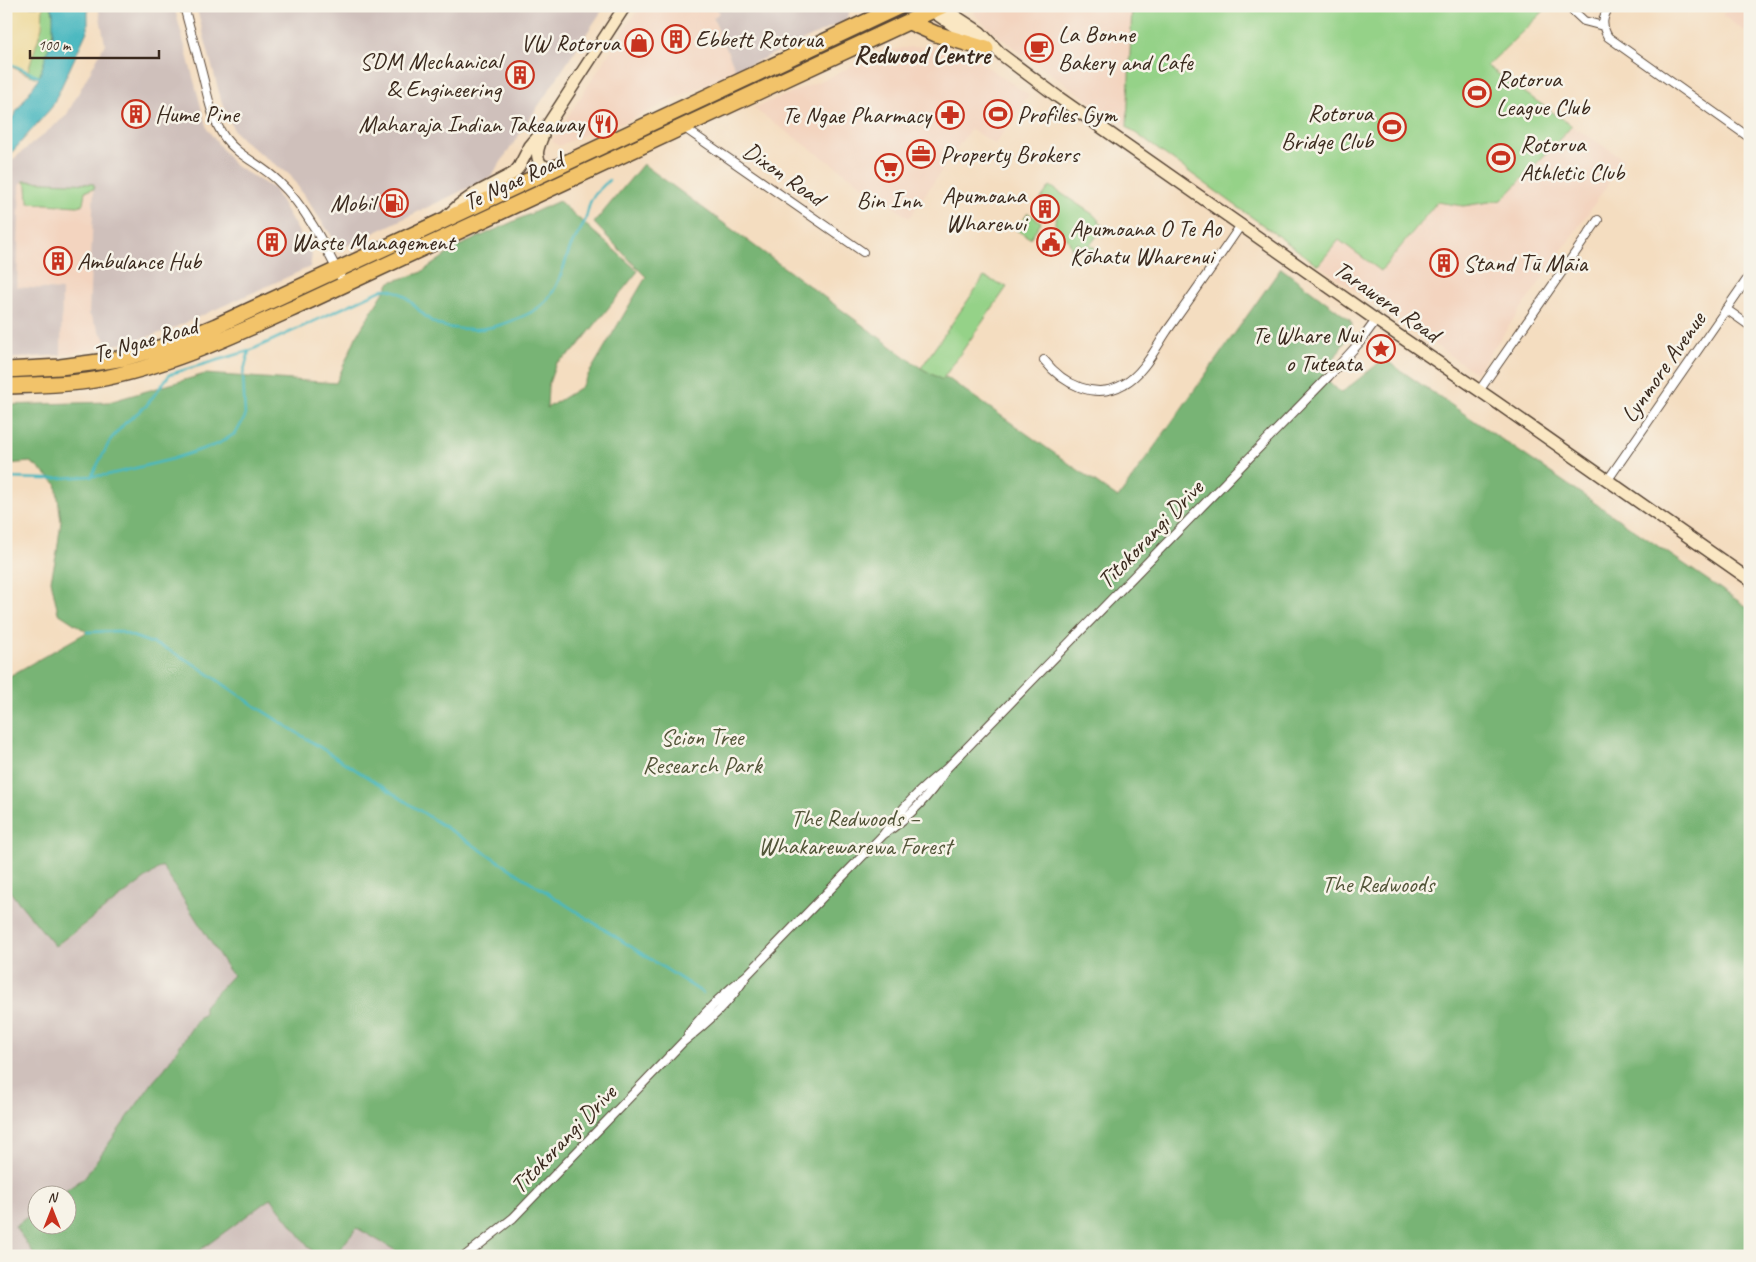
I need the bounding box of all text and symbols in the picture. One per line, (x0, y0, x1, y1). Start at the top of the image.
place label: La Bonne Bakery and Cafe (1058, 19, 1195, 77)
building icon: Ebbett Rotorua (661, 24, 691, 54)
place label: Ebbett Rotorua (695, 24, 824, 54)
scale bar (30, 28, 159, 60)
place label: VW Rotorua (521, 28, 621, 58)
shop icon: VW Rotorua (624, 28, 654, 58)
cafe icon: La Bonne Bakery and Cafe (1024, 33, 1054, 63)
text: 100 m (38, 36, 72, 55)
district label: Redwood Centre (854, 39, 992, 71)
place label: SDM Mechanical & Engineering (359, 46, 505, 104)
building icon: SDM Mechanical & Engineering (505, 60, 535, 90)
place label: Rotorua League Club (1496, 64, 1591, 122)
sports icon: Rotorua League Club (1462, 78, 1492, 108)
place label: Rotorua Bridge Club (1281, 98, 1375, 156)
building icon: Hume Pine (121, 99, 151, 129)
place label: Hume Pine (155, 99, 241, 129)
sports icon: Profiles Gym (983, 99, 1013, 129)
place label: Profiles Gym (1017, 99, 1118, 129)
place label: Te Ngae Pharmacy (782, 100, 933, 130)
pharmacy icon: Te Ngae Pharmacy (935, 100, 965, 130)
place label: Maharaja Indian Takeaway (358, 109, 586, 139)
restaurant icon: Maharaja Indian Takeaway (588, 109, 618, 139)
sports icon: Rotorua Bridge Club (1377, 112, 1407, 142)
place label: Rotorua Athletic Club (1520, 129, 1626, 187)
street label: Dixon Road (738, 135, 833, 215)
office icon: Property Brokers (906, 139, 936, 169)
place label: Property Brokers (940, 139, 1080, 169)
street label: Te Ngae Road (458, 143, 571, 217)
sports icon: Rotorua Athletic Club (1486, 143, 1516, 173)
supermarket icon: Bin Inn (874, 153, 904, 183)
place label: Apumoana Wharenui (942, 180, 1029, 238)
place label: Bin Inn (856, 185, 923, 215)
place label: Mobil (330, 188, 379, 218)
fuel station icon: Mobil (379, 188, 409, 218)
building icon: Apumoana Wharenui (1030, 194, 1060, 224)
place label: Apumoana O Te Ao Kōhatu Wharenui (1070, 213, 1223, 271)
building icon: Waste Management (257, 227, 287, 257)
place label: Waste Management (291, 227, 457, 257)
public building icon: Apumoana O Te Ao Kōhatu Wharenui (1036, 227, 1066, 257)
building icon: Ambulance Hub (43, 246, 73, 276)
place label: Ambulance Hub (77, 246, 203, 276)
building icon: Stand Tū Māia (1429, 248, 1459, 278)
place label: Stand Tū Māia (1463, 248, 1589, 278)
street label: Tarawera Road (1328, 253, 1449, 351)
street label: Lynmore Avenue (1614, 304, 1713, 428)
street label: Te Ngae Road (89, 310, 204, 369)
place label: Te Whare Nui o Tuteata (1252, 320, 1365, 378)
place icon: Te Whare Nui o Tuteata (1366, 334, 1396, 364)
street label: Tītokorangi Drive (1091, 472, 1211, 595)
park label: Scion Tree Research Park (643, 722, 764, 780)
park label: The Redwoods – Whakarewarewa Forest (758, 803, 955, 861)
park label: The Redwoods (1322, 869, 1436, 899)
street label: Tītokorangi Drive (504, 1077, 624, 1200)
north arrow (28, 1184, 78, 1234)
text: N (48, 1189, 59, 1206)

